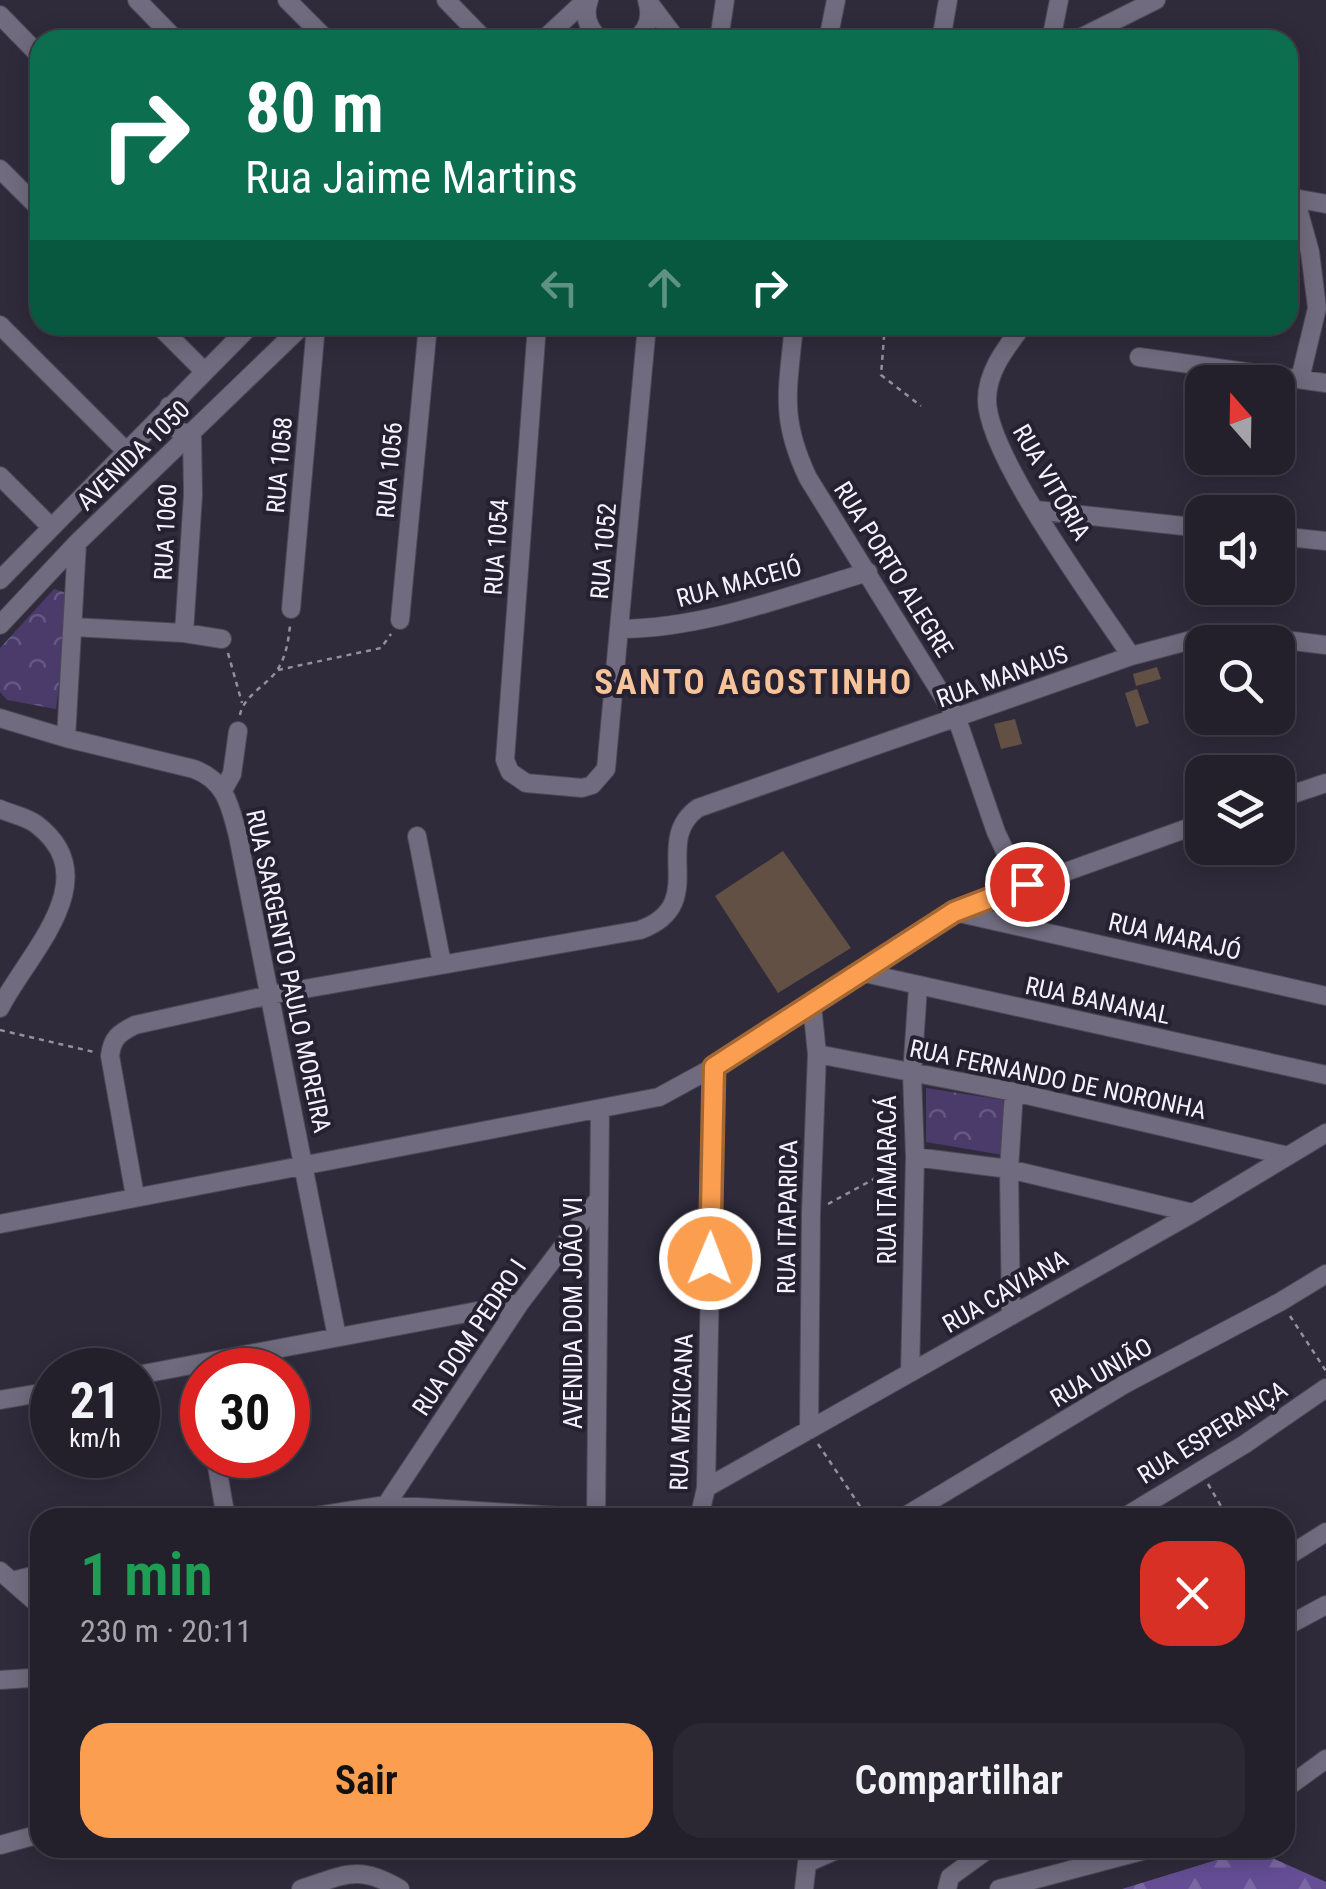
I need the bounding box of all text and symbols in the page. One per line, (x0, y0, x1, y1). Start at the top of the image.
text: 80 m (245, 67, 384, 149)
icon: right (80, 70, 210, 200)
text: Rua Jaime Martins (245, 151, 578, 204)
icon: left (532, 260, 587, 315)
icon: ahead (637, 260, 692, 315)
icon: right (742, 260, 797, 315)
north arrow (1185, 365, 1295, 475)
map controls (1185, 365, 1295, 865)
street label: AVENIDA 1050 (71, 395, 196, 516)
street label: RUA 1058 (261, 416, 298, 514)
street label: RUA VITÓRIA (1007, 419, 1097, 545)
street label: RUA 1056 (371, 421, 408, 519)
street label: RUA PORTO ALEGRE (828, 476, 959, 662)
street label: RUA 1060 (148, 483, 183, 581)
button: sound (1185, 495, 1295, 605)
street label: RUA 1054 (479, 498, 514, 596)
street label: RUA 1052 (585, 502, 622, 600)
street label: RUA MACEIÓ (673, 551, 805, 613)
button: search (1185, 625, 1295, 735)
street label: RUA MANAUS (933, 639, 1072, 714)
district label: SANTO AGOSTINHO (594, 662, 914, 703)
button: layers (1185, 755, 1295, 865)
street label: RUA SARGENTO PAULO MOREIRA (240, 807, 337, 1135)
pin (985, 842, 1070, 927)
icon: arrive (1000, 857, 1055, 912)
street label: RUA MARAJÓ (1106, 906, 1244, 966)
street label: RUA BANANAL (1023, 971, 1173, 1030)
street label: RUA FERNANDO DE NORONHA (907, 1034, 1209, 1125)
street label: RUA ITAMARACÁ (872, 1095, 902, 1265)
street label: RUA ITAPARICA (772, 1140, 803, 1294)
street label: AVENIDA DOM JOÃO VI (558, 1197, 588, 1429)
position arrow (658, 1207, 762, 1311)
street label: RUA CAVIANA (937, 1244, 1073, 1339)
street label: RUA DOM PEDRO I (407, 1254, 532, 1421)
street label: RUA UNIÃO (1045, 1331, 1157, 1413)
street label: RUA MEXICANA (664, 1333, 699, 1491)
speed limit sign: 30 (180, 1348, 310, 1478)
text: 21 (70, 1372, 120, 1430)
street label: RUA ESPERANÇA (1132, 1375, 1292, 1490)
text: km/h (69, 1424, 121, 1453)
text: 1 min (80, 1539, 213, 1610)
button: close (1140, 1541, 1245, 1646)
text: 230 m · 20:11 (80, 1612, 252, 1650)
button: Sair (80, 1723, 653, 1838)
button: Compartilhar (673, 1723, 1245, 1838)

